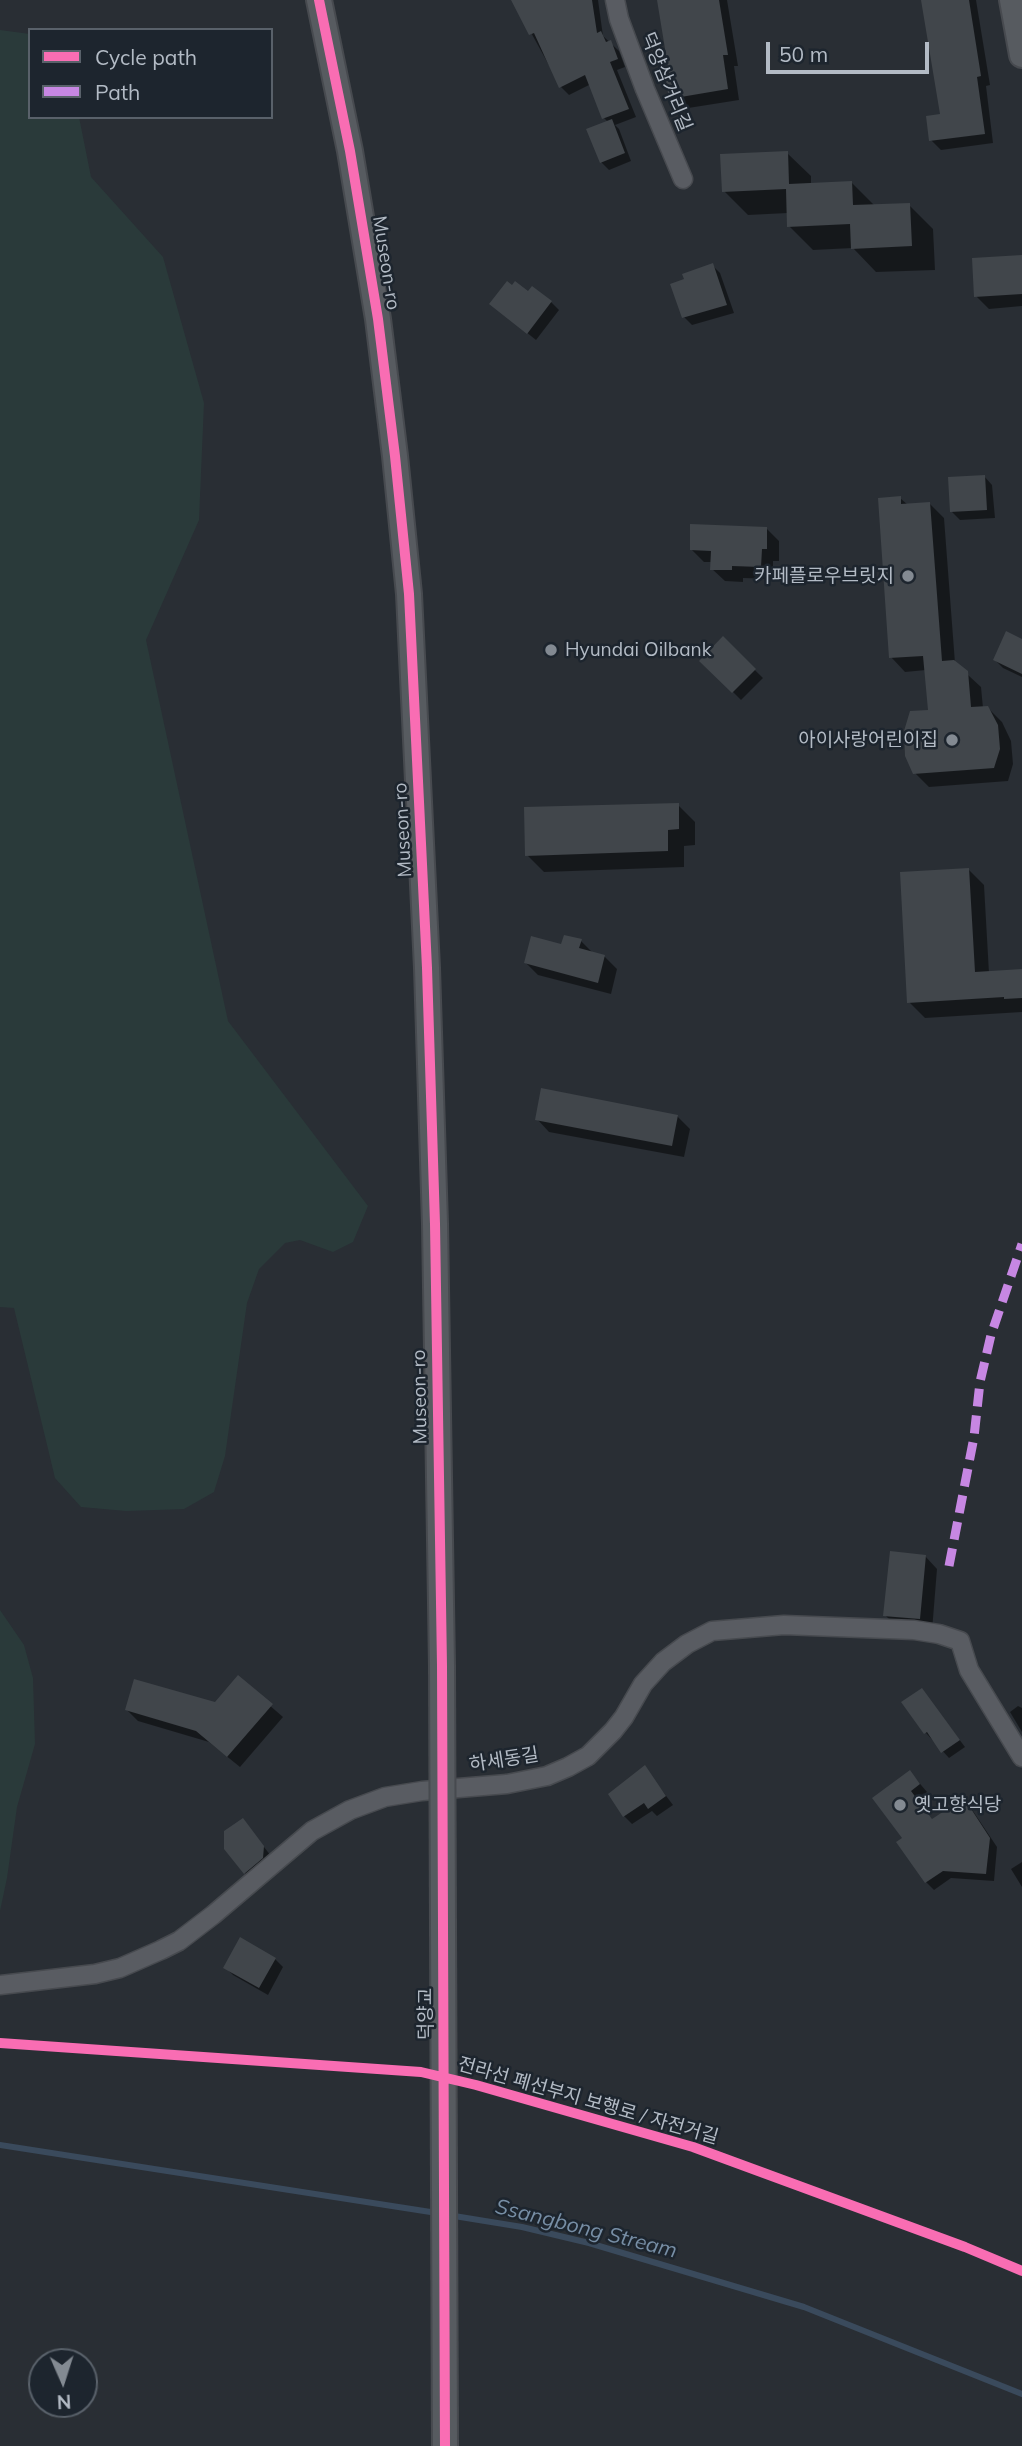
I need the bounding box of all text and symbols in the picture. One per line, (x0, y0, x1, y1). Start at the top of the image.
legend (28, 28, 273, 119)
scale bar (770, 28, 933, 72)
street label: 덕양삼거리길 (636, 29, 696, 135)
text: 50 m (779, 41, 828, 67)
text: Cycle path (95, 44, 197, 70)
text: Path (95, 79, 140, 105)
street label: Museon-ro (367, 214, 405, 312)
place label: 카페플로우브릿지 (754, 565, 894, 587)
marker: 카페플로우브릿지 (900, 568, 916, 584)
place label: Hyundai Oilbank (565, 639, 711, 661)
marker: Hyundai Oilbank (543, 642, 559, 658)
place label: 아이사랑어린이집 (798, 729, 938, 751)
marker: 아이사랑어린이집 (944, 732, 960, 748)
street label: Museon-ro (389, 782, 417, 878)
street label: Museon-ro (408, 1349, 432, 1445)
street label: 하세동길 (468, 1743, 540, 1777)
place label: 옛고향식당 (914, 1794, 1001, 1816)
marker: 옛고향식당 (892, 1797, 908, 1813)
street label: 덕양교 (415, 1988, 437, 2040)
street label: 전라선 폐선부지 보행로 / 자전거길 (455, 2053, 721, 2149)
water label: Ssangbong Stream (492, 2194, 680, 2264)
north arrow (28, 2348, 98, 2418)
text: N (56, 2390, 72, 2414)

